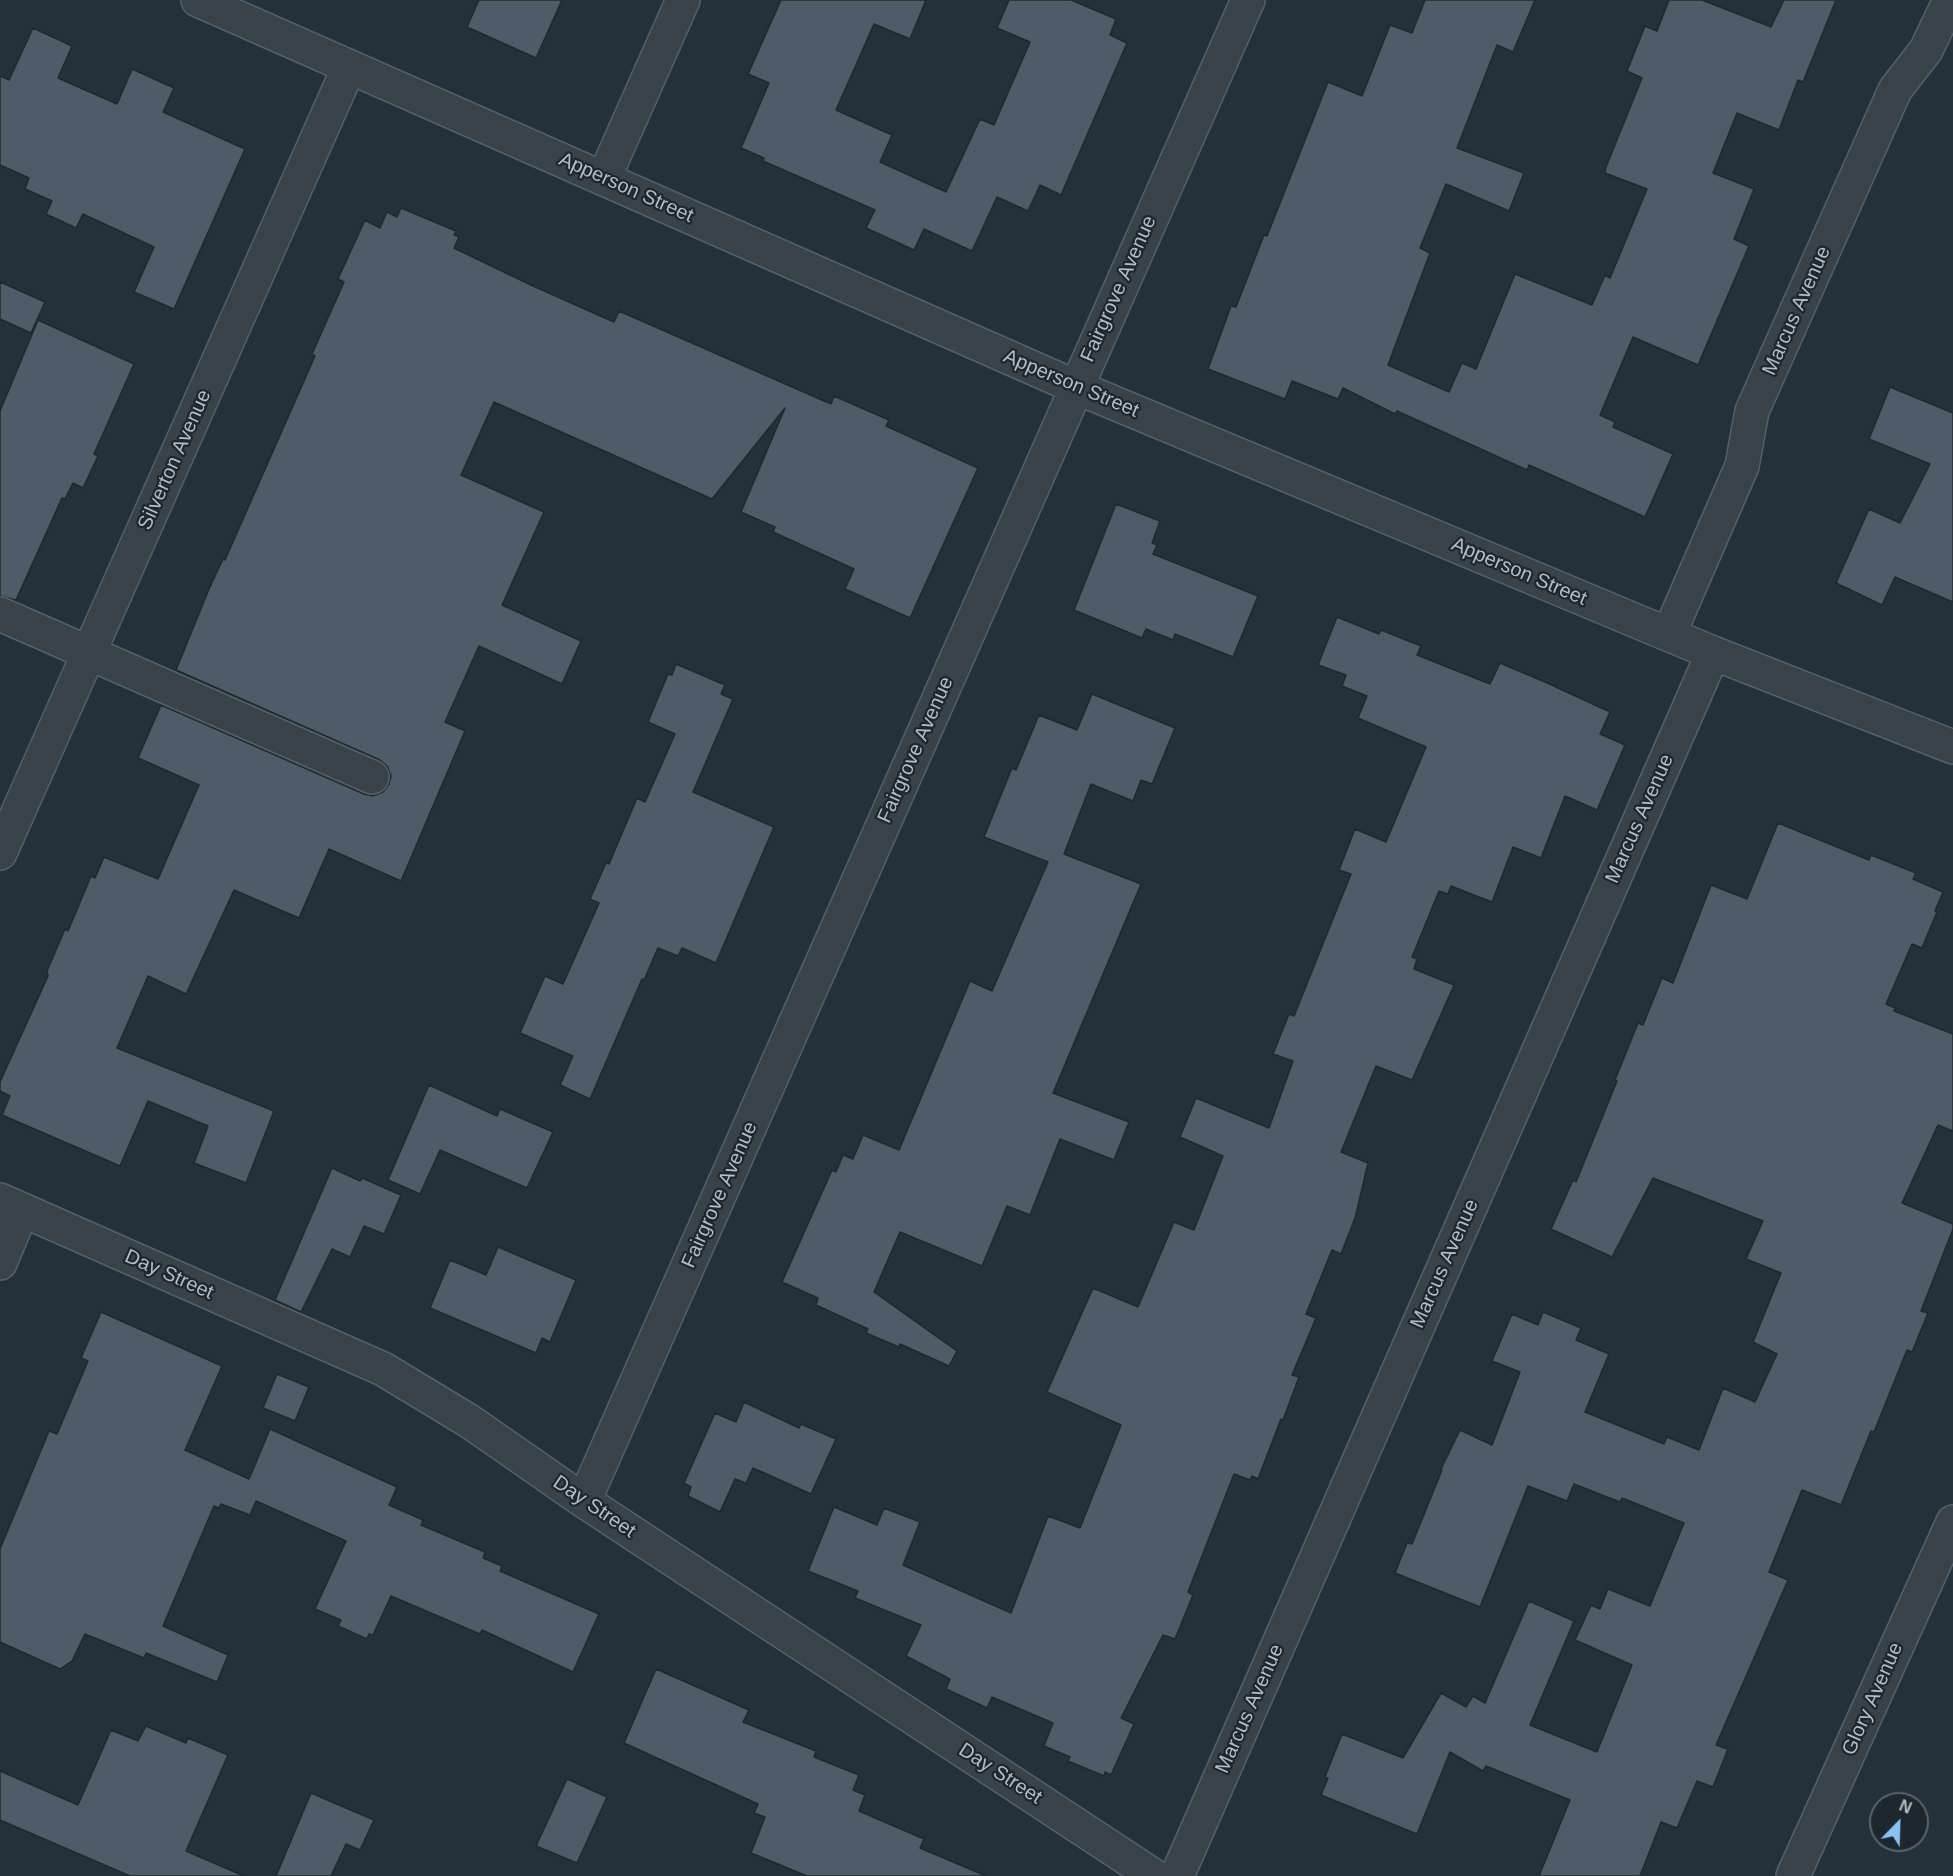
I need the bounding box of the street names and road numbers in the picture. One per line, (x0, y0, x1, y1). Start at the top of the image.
street label: Apperson Street (555, 148, 697, 228)
street label: Fairgrove Avenue (1076, 212, 1162, 366)
street label: Marcus Avenue (1758, 243, 1836, 379)
street label: Apperson Street (1000, 345, 1142, 423)
street label: Silverton Avenue (133, 386, 217, 534)
street label: Apperson Street (1448, 533, 1590, 611)
street label: Fairgrove Avenue (873, 673, 959, 827)
street label: Marcus Avenue (1601, 751, 1679, 887)
street label: Fairgrove Avenue (677, 1118, 763, 1272)
street label: Marcus Avenue (1406, 1196, 1484, 1332)
street label: Day Street (121, 1245, 217, 1305)
street label: Day Street (548, 1471, 640, 1543)
street label: Glory Avenue (1837, 1639, 1909, 1759)
street label: Marcus Avenue (1211, 1641, 1289, 1777)
street label: Day Street (954, 1738, 1046, 1810)

